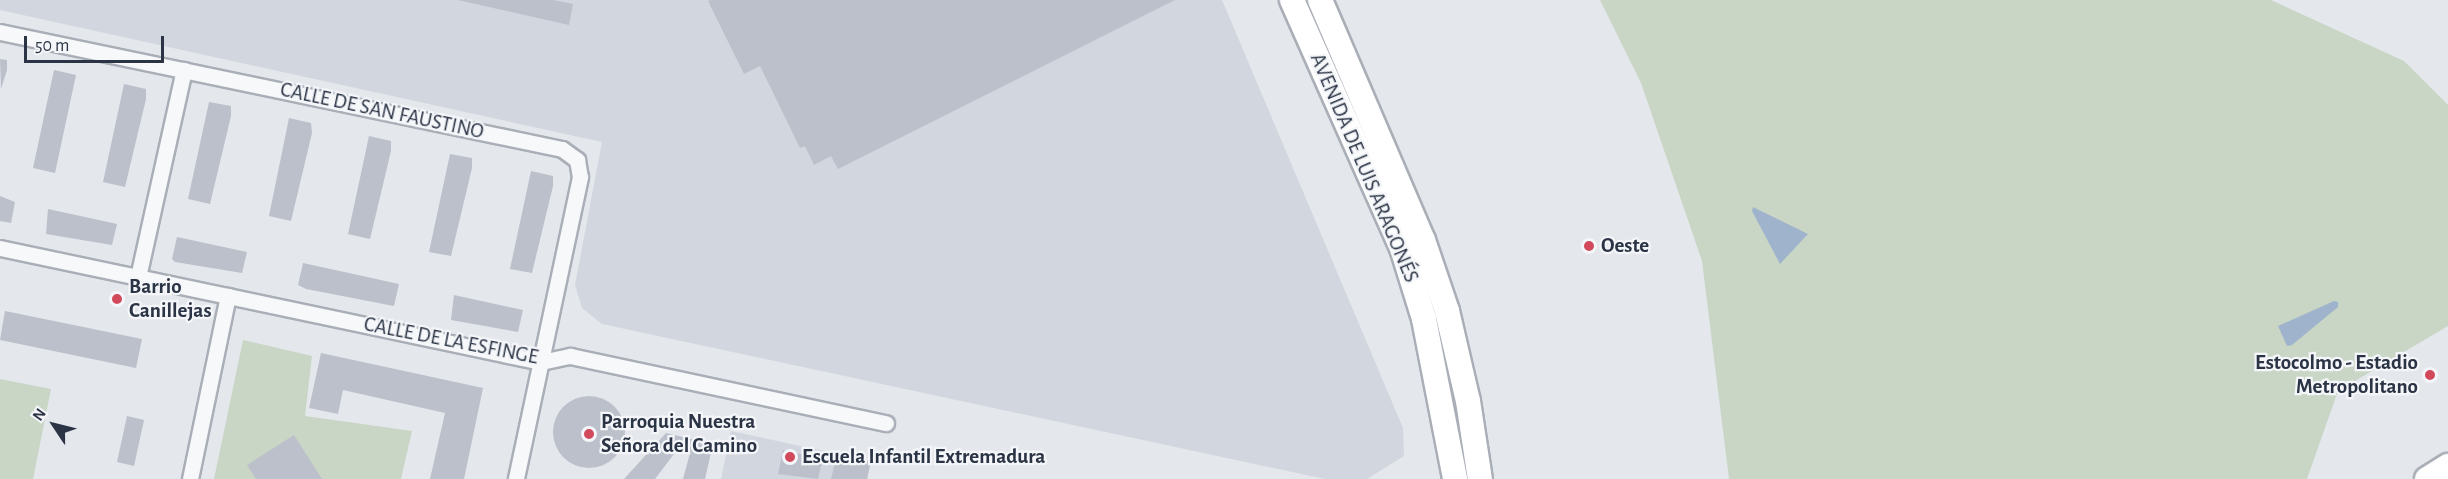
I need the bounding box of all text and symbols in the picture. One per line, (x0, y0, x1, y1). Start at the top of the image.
scale bar (27, 24, 166, 62)
text: 50 m (35, 37, 69, 55)
street label: AVENIDA DE LUIS ARAGONÉS (1304, 50, 1424, 286)
street label: CALLE DE SAN FAUSTINO (278, 77, 486, 145)
place label: Oeste (1601, 233, 1649, 259)
marker: Oeste (1582, 239, 1596, 253)
place label: Barrio Canillejas (129, 274, 212, 324)
marker: Barrio Canillejas (110, 292, 124, 306)
street label: CALLE DE LA ESFINGE (362, 312, 540, 370)
place label: Estocolmo - Estadio Metropolitano (2255, 350, 2418, 400)
marker: Estocolmo - Estadio Metropolitano (2423, 368, 2437, 382)
north arrow (24, 395, 84, 455)
text: N (30, 406, 49, 424)
place label: Parroquia Nuestra Señora del Camino (601, 409, 757, 459)
marker: Parroquia Nuestra Señora del Camino (582, 427, 596, 441)
place label: Escuela Infantil Extremadura (802, 444, 1045, 470)
marker: Escuela Infantil Extremadura (783, 450, 797, 464)

